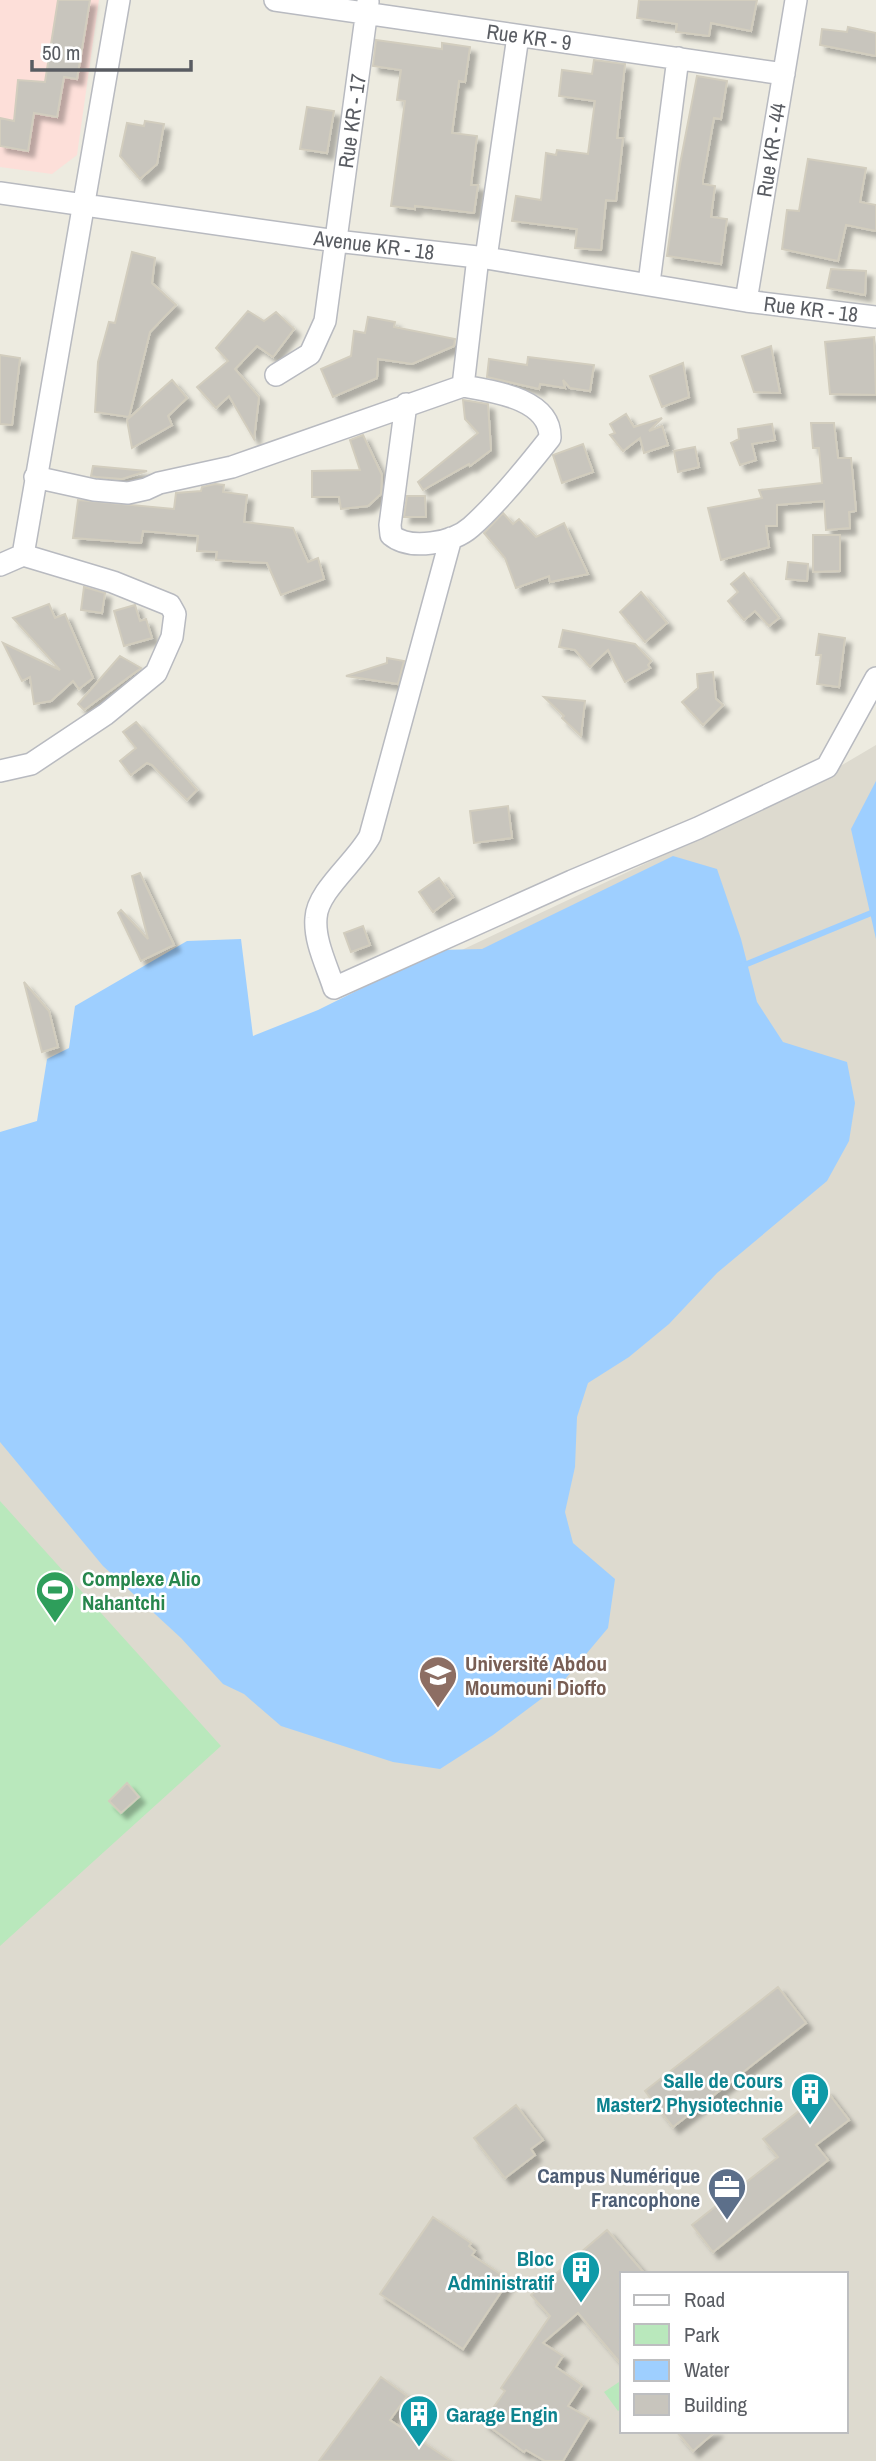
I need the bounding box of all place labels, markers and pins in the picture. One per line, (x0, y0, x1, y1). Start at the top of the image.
place label: Complexe Alio Nahantchi (82, 1564, 201, 1617)
sports icon: Complexe Alio Nahantchi (34, 1569, 76, 1624)
place label: Université Abdou Moumouni Dioffo (465, 1649, 607, 1702)
school or university icon: Université Abdou Moumouni Dioffo (417, 1654, 459, 1709)
place label: Salle de Cours Master2 Physiotechnie (596, 2066, 783, 2119)
building icon: Salle de Cours Master2 Physiotechnie (789, 2071, 831, 2126)
place label: Campus Numérique Francophone (537, 2161, 700, 2214)
office icon: Campus Numérique Francophone (706, 2166, 748, 2221)
place label: Bloc Administratif (448, 2244, 554, 2297)
building icon: Bloc Administratif (560, 2249, 602, 2304)
building icon: Garage Engin (398, 2393, 440, 2448)
place label: Garage Engin (446, 2400, 558, 2429)

